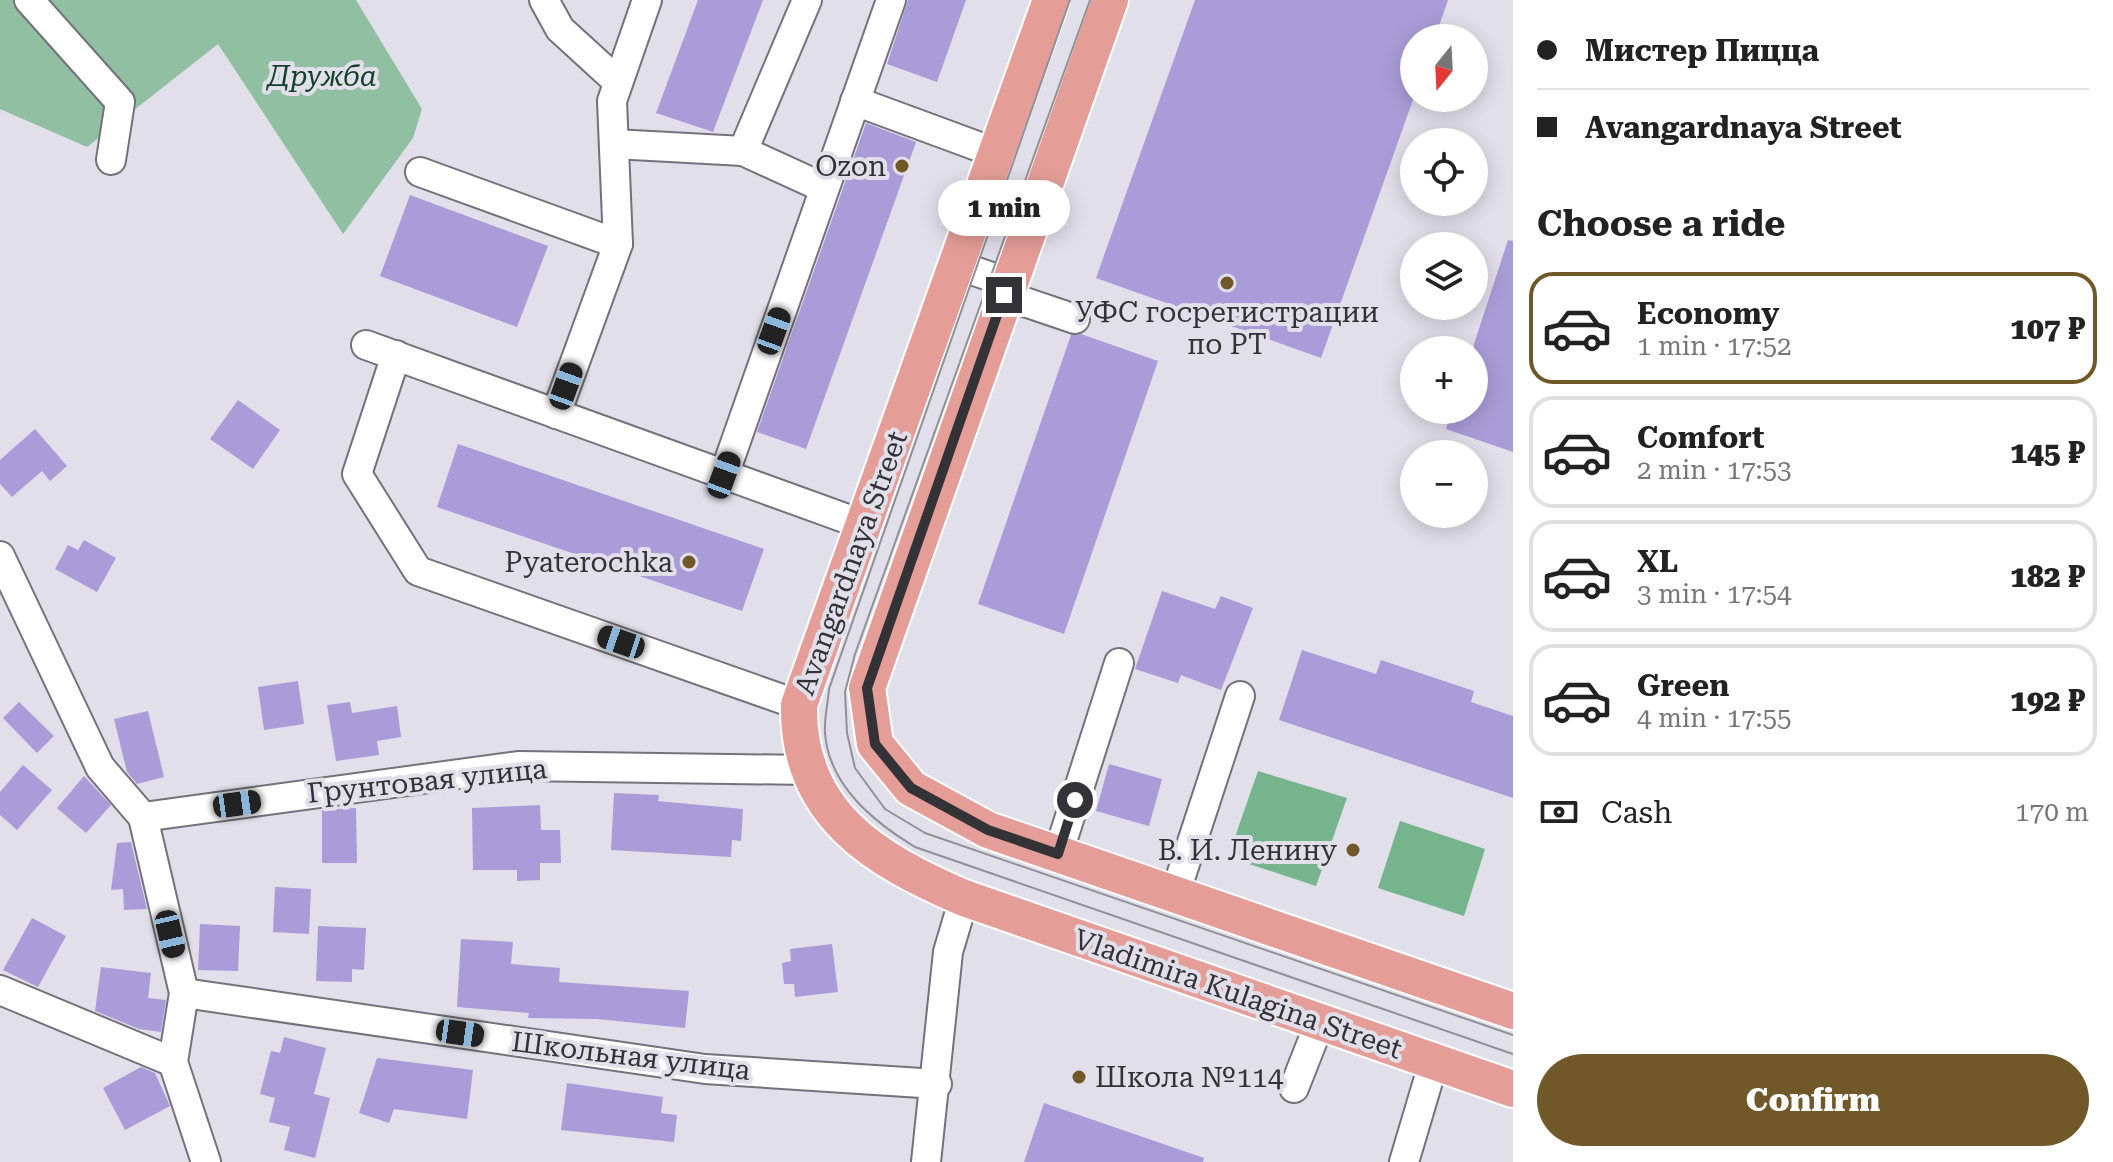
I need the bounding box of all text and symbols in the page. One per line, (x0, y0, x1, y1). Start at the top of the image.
north arrow (1400, 24, 1488, 112)
map controls (1400, 24, 1488, 528)
text: Мистер Пицца (1585, 33, 1819, 68)
park label: Дружба (265, 60, 377, 93)
text: Avangardnaya Street (1585, 110, 1902, 145)
button: locate (1400, 128, 1488, 216)
place label: Ozon (815, 150, 886, 183)
marker: Ozon (893, 157, 911, 175)
callout: 1 min (938, 179, 1070, 235)
text: 1 min (967, 193, 1041, 223)
text: Choose a ride (1537, 203, 1785, 245)
button: layers (1400, 232, 1488, 320)
marker: УФС госрегистрации по РТ (1218, 274, 1236, 292)
route end (986, 277, 1022, 313)
icon: car (1541, 292, 1613, 364)
place label: УФС госрегистрации по РТ (1075, 296, 1379, 361)
text: Economy (1637, 296, 1779, 331)
car (755, 304, 793, 358)
text: 107 ₽ (2010, 311, 2085, 346)
text: 1 min · 17:52 (1637, 331, 1792, 361)
button: + (1400, 336, 1488, 424)
car (547, 359, 585, 413)
icon: car (1541, 416, 1613, 488)
text: Comfort (1637, 420, 1764, 455)
street label: Avangardnaya Street (788, 426, 914, 700)
text: 145 ₽ (2010, 435, 2085, 470)
button: − (1400, 440, 1488, 528)
car (705, 448, 743, 502)
text: 2 min · 17:53 (1637, 455, 1792, 485)
icon: car (1541, 540, 1613, 612)
text: XL (1637, 544, 1678, 579)
place label: Pyaterochka (504, 546, 673, 579)
marker: Pyaterochka (680, 553, 698, 571)
text: 182 ₽ (2010, 559, 2085, 594)
text: 3 min · 17:54 (1637, 579, 1792, 609)
car (594, 623, 648, 661)
icon: car (1541, 664, 1613, 736)
text: Green (1637, 668, 1729, 703)
text: 192 ₽ (2010, 683, 2085, 718)
text: 4 min · 17:55 (1637, 703, 1792, 733)
street label: Грунтовая улица (305, 752, 549, 810)
route start (1057, 782, 1093, 818)
car (212, 789, 262, 819)
icon: cash (1537, 790, 1581, 834)
text: Cash (1601, 795, 1672, 830)
text: 170 m (2015, 797, 2089, 827)
place label: В. И. Ленину (1158, 834, 1337, 867)
marker: В. И. Ленину (1344, 841, 1362, 859)
car (153, 908, 187, 960)
street label: Vladimira Kulagina Street (1070, 922, 1406, 1066)
car (435, 1018, 485, 1048)
street label: Школьная улица (510, 1025, 752, 1087)
button: Confirm (1537, 1054, 2089, 1146)
place label: Школа №114 (1095, 1061, 1284, 1094)
marker: Школа №114 (1070, 1068, 1088, 1086)

